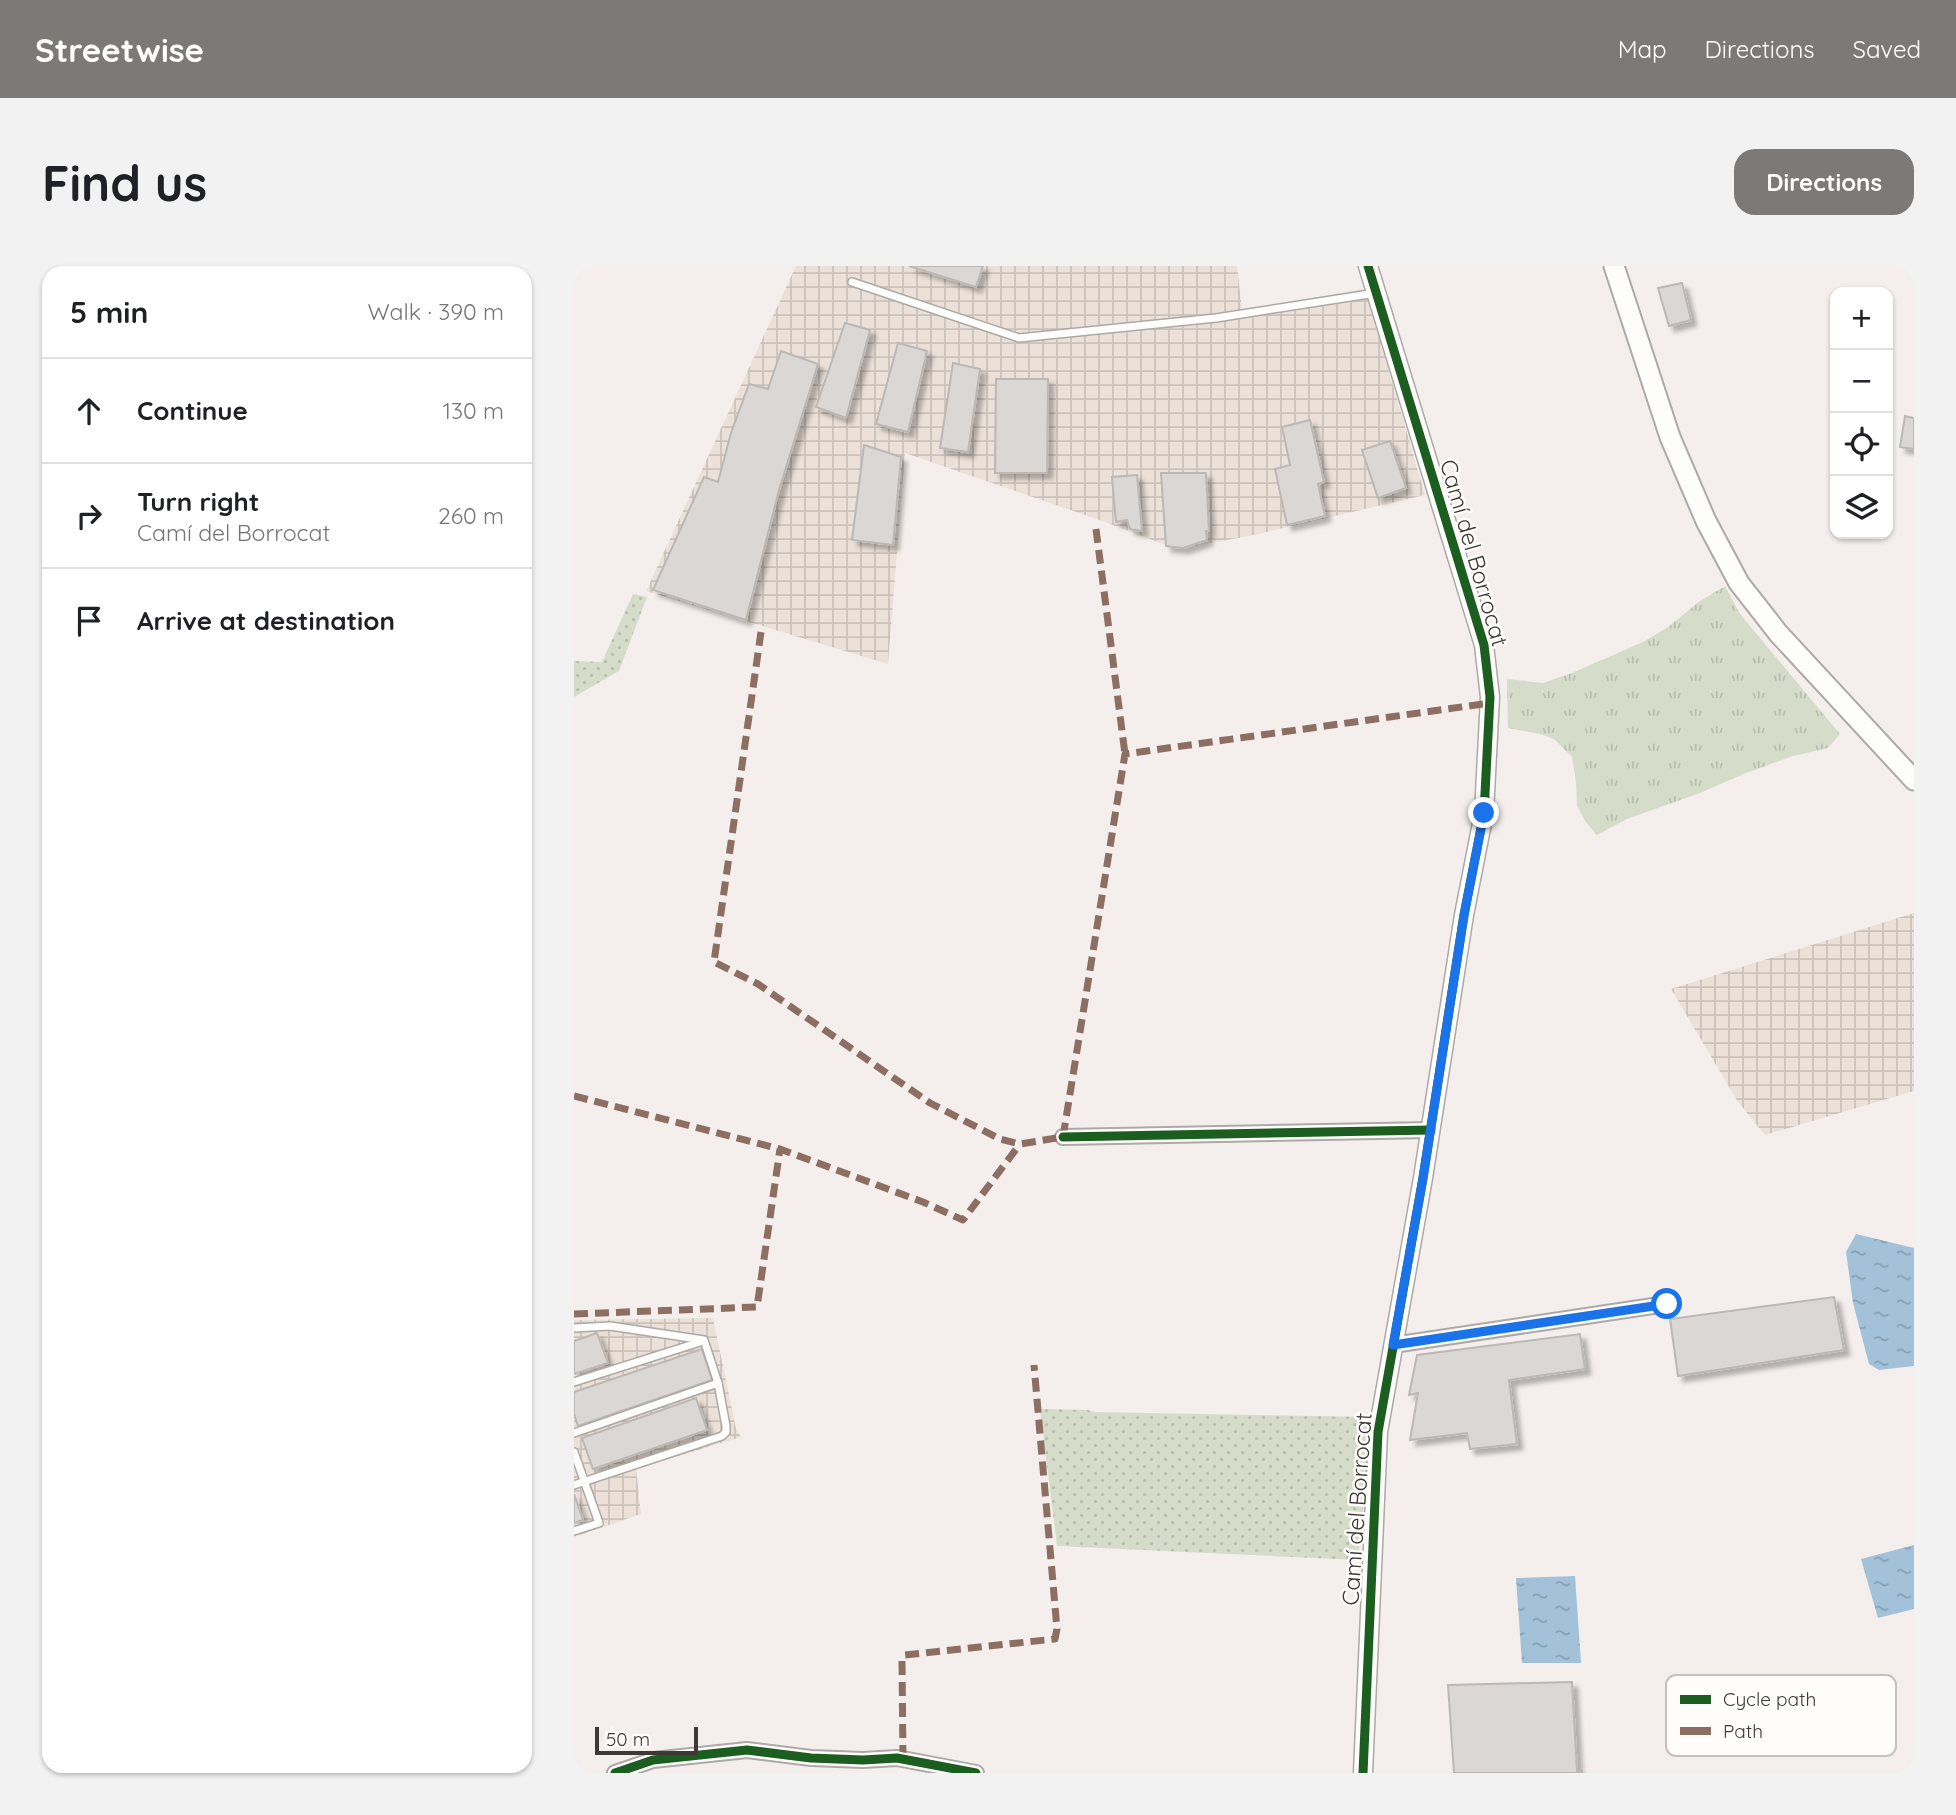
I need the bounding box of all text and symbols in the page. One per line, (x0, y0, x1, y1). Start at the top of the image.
text: Streetwise (35, 29, 204, 70)
text: Map (1618, 34, 1667, 64)
text: Directions (1705, 34, 1815, 64)
text: Saved (1853, 34, 1921, 64)
button: Directions (1734, 149, 1914, 215)
text: Find us (42, 152, 207, 213)
map controls (1830, 287, 1893, 539)
button: + (1830, 287, 1893, 350)
text: 5 min (70, 293, 148, 331)
text: Walk · 390 m (368, 297, 504, 326)
button: − (1830, 350, 1893, 413)
icon: ahead (70, 392, 108, 430)
text: Continue (137, 394, 248, 427)
text: 130 m (442, 396, 504, 425)
button: locate (1830, 413, 1893, 476)
street label: Camí del Borrocat (1434, 456, 1515, 650)
button: layers (1830, 476, 1893, 539)
text: Turn right (137, 485, 259, 518)
icon: right (70, 497, 108, 535)
text: 260 m (438, 501, 504, 530)
text: Camí del Borrocat (137, 518, 330, 547)
icon: arrive (70, 602, 108, 640)
text: Arrive at destination (137, 604, 395, 637)
route end (1468, 797, 1499, 828)
route start (1651, 1288, 1682, 1319)
street label: Camí del Borrocat (1335, 1411, 1378, 1606)
legend (1666, 1675, 1896, 1756)
text: Cycle path (1723, 1687, 1816, 1711)
text: Path (1723, 1719, 1763, 1743)
scale bar (595, 1724, 698, 1756)
text: 50 m (606, 1727, 650, 1751)

